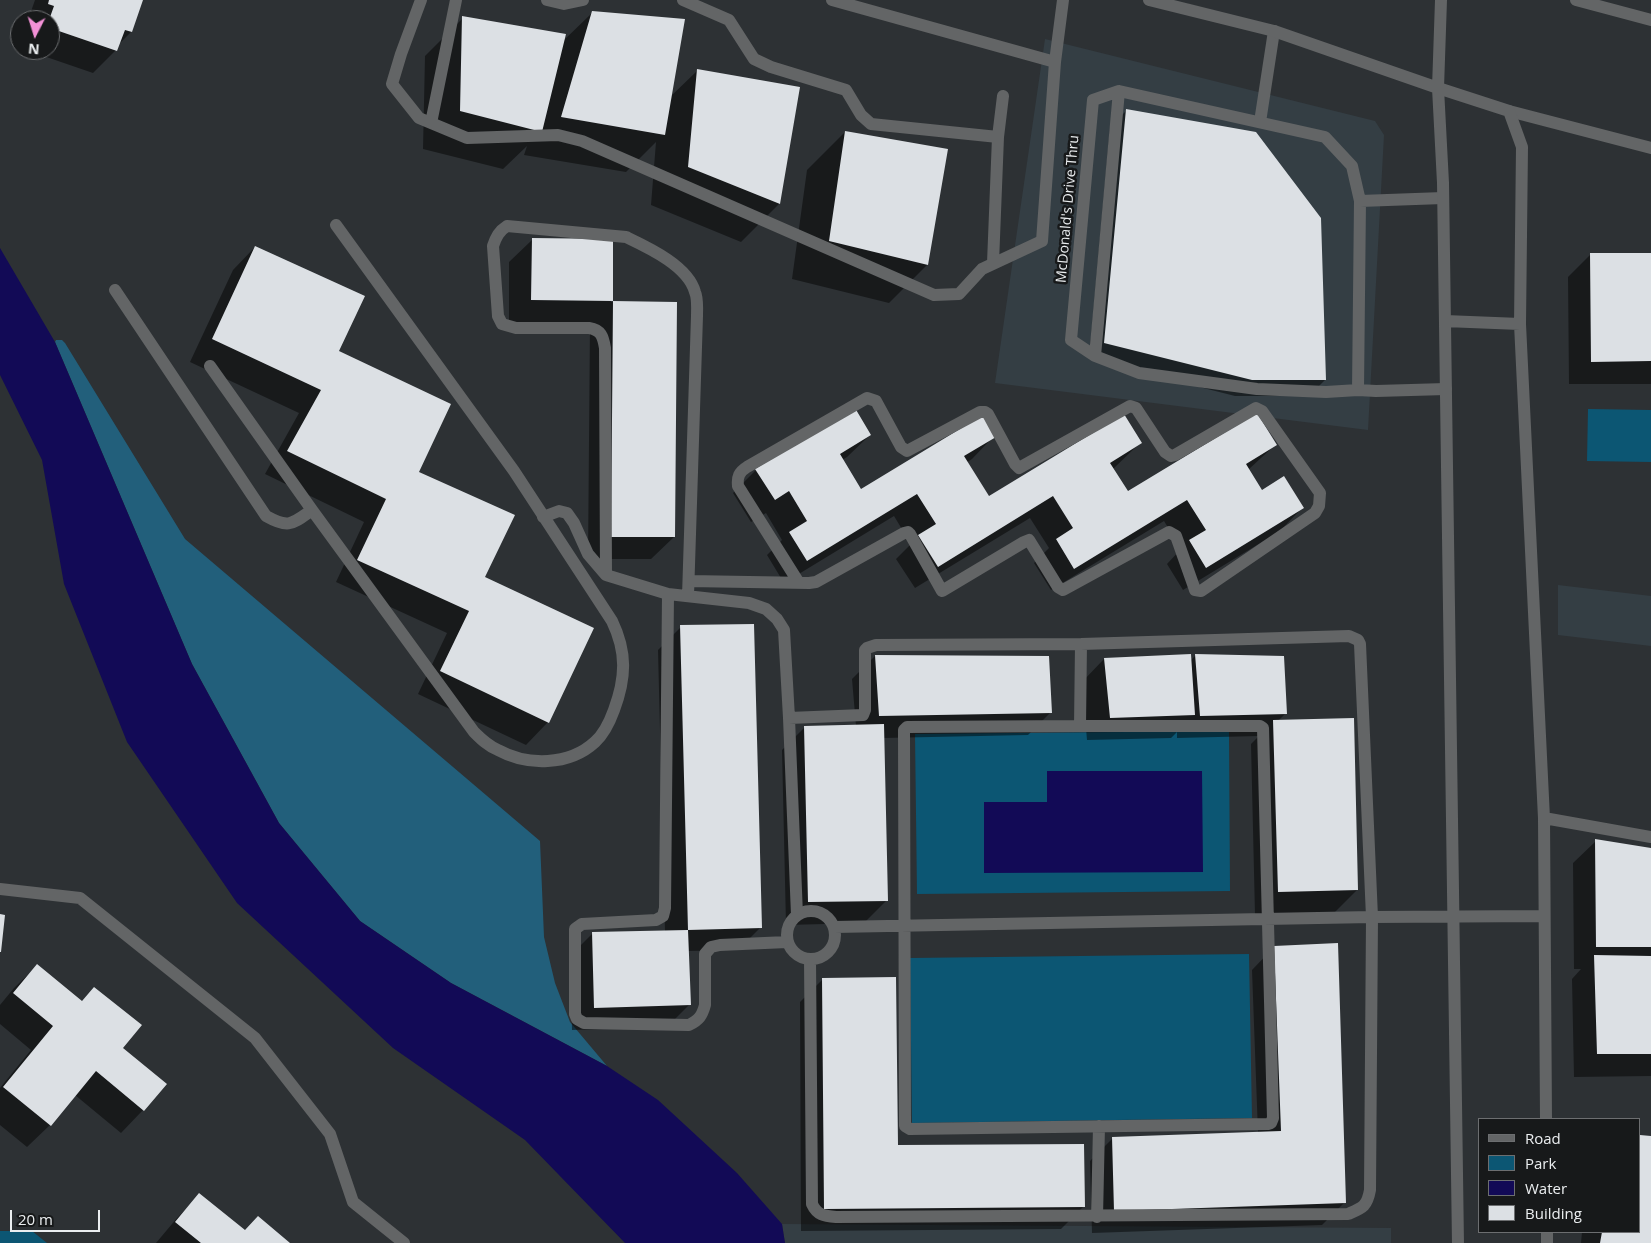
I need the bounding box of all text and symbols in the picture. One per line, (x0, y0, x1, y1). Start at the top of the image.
north arrow (10, 10, 60, 60)
text: N (27, 39, 40, 59)
street label: McDonald's Drive Thru (1053, 134, 1083, 284)
legend (1478, 1118, 1641, 1233)
text: Road (1525, 1128, 1561, 1148)
text: Park (1525, 1153, 1556, 1173)
text: Water (1525, 1178, 1567, 1198)
scale bar (12, 1200, 102, 1232)
text: Building (1525, 1203, 1582, 1223)
text: 20 m (18, 1209, 53, 1229)

